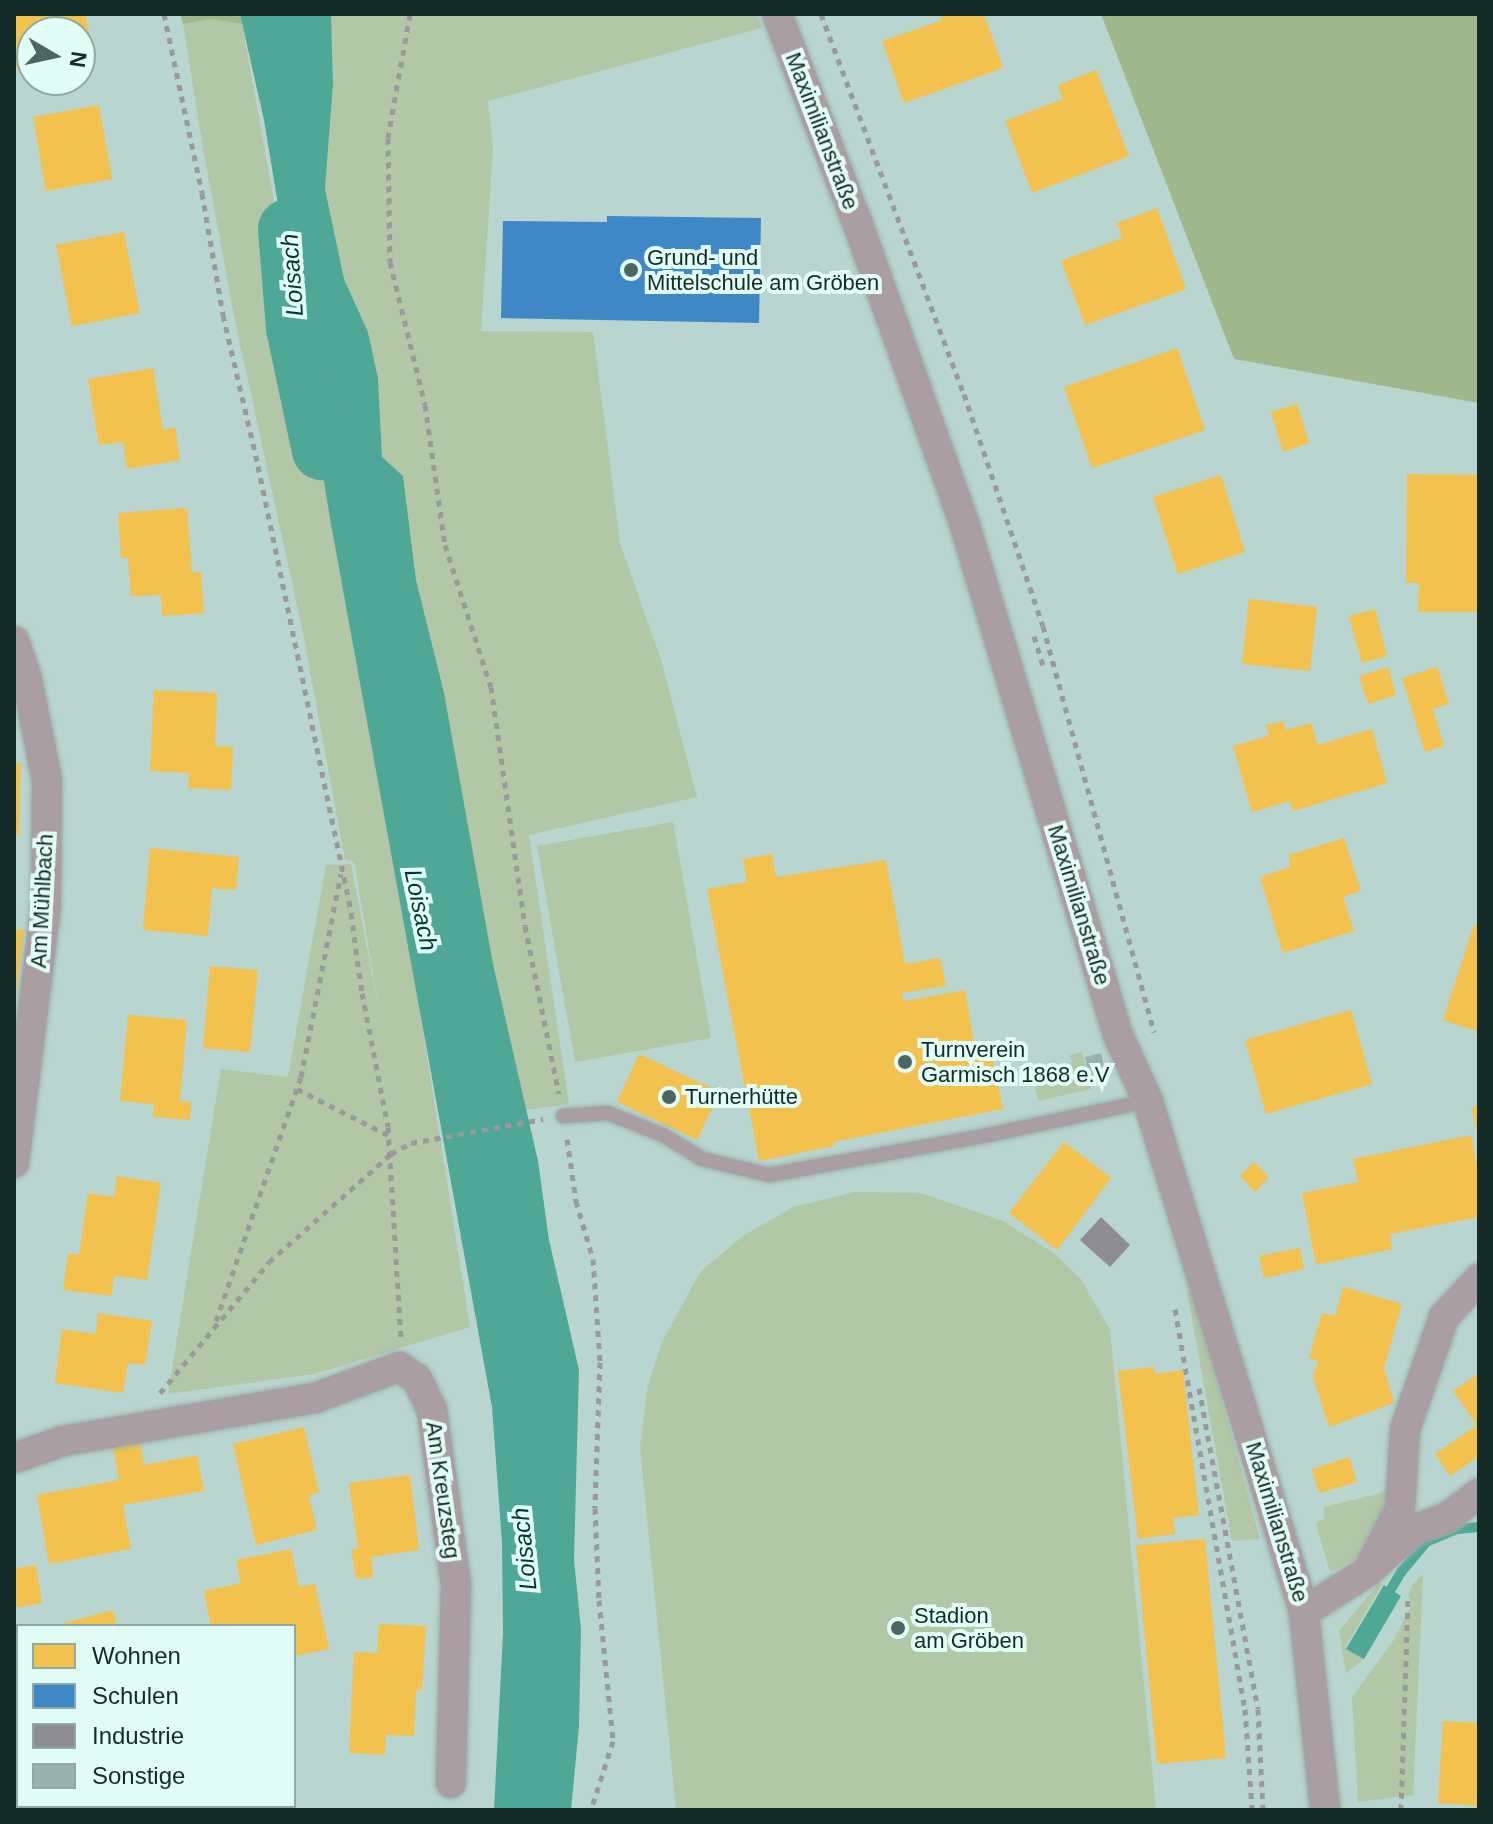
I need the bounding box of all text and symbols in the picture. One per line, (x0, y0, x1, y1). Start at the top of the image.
north arrow (16, 16, 96, 96)
street label: Maximilianstraße (780, 49, 864, 213)
text: N (65, 50, 92, 69)
water label: Loisach (275, 233, 309, 317)
place label: Grund- und Mittelschule am Gröben (647, 244, 879, 296)
marker: Grund- und Mittelschule am Gröben (622, 261, 640, 279)
street label: Maximilianstraße (1042, 822, 1116, 988)
street label: Am Mühlbach (25, 833, 59, 969)
water label: Loisach (398, 867, 444, 953)
place label: Turnverein Garmisch 1868 e.V (921, 1036, 1109, 1088)
marker: Turnverein Garmisch 1868 e.V (896, 1053, 914, 1071)
place label: Turnerhütte (685, 1084, 798, 1110)
marker: Turnerhütte (660, 1088, 678, 1106)
street label: Am Kreuzsteg (420, 1420, 466, 1560)
street label: Maximilianstraße (1240, 1439, 1314, 1605)
water label: Loisach (505, 1506, 543, 1592)
place label: Stadion am Gröben (914, 1602, 1024, 1654)
marker: Stadion am Gröben (889, 1619, 907, 1637)
legend (16, 1624, 296, 1808)
text: Wohnen (92, 1642, 181, 1669)
text: Schulen (92, 1682, 179, 1709)
text: Industrie (92, 1722, 184, 1749)
text: Sonstige (92, 1762, 185, 1789)

